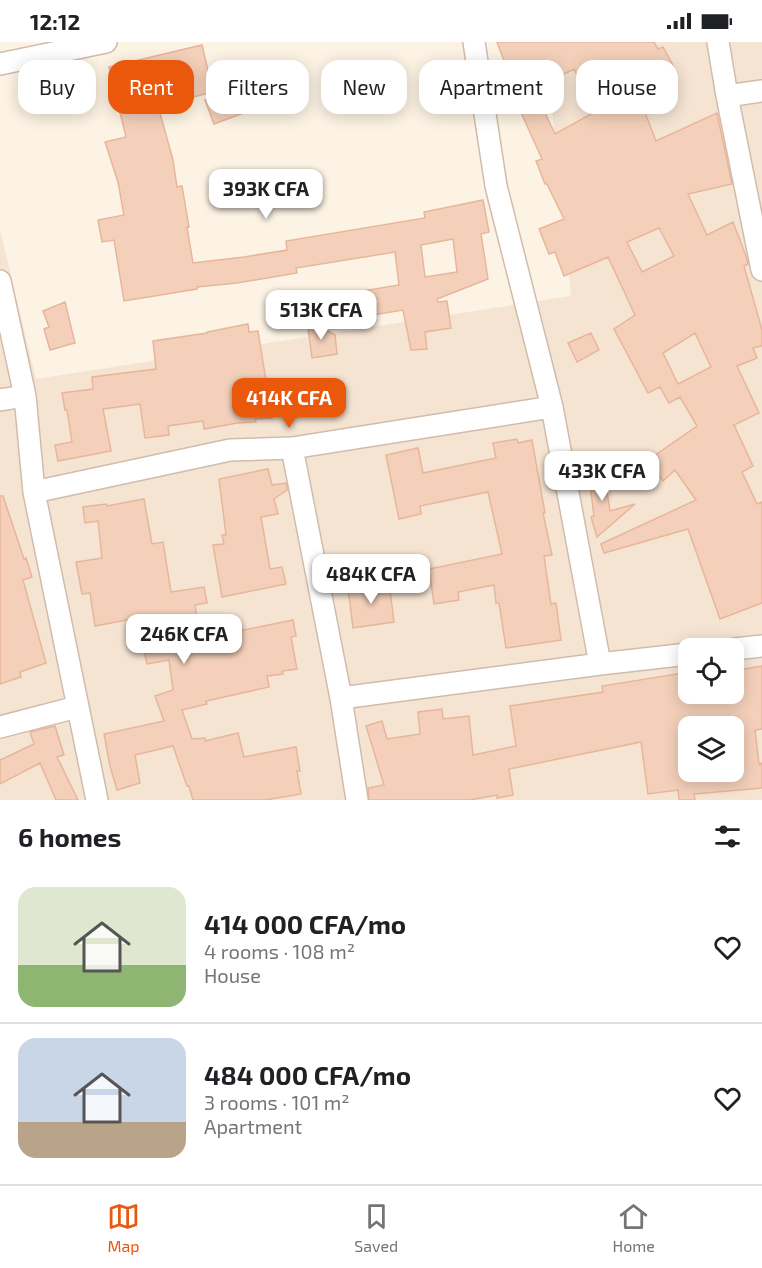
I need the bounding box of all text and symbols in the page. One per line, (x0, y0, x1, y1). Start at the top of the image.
text: 12:12 (30, 8, 80, 34)
chip: Buy (18, 60, 96, 114)
chip: Rent (108, 60, 194, 114)
chip: Filters (206, 60, 309, 114)
chip: New (321, 60, 407, 114)
chip: Apartment (419, 60, 564, 114)
chip: House (576, 60, 678, 114)
pin: 393K CFA (204, 169, 328, 220)
text: 393K CFA (223, 176, 309, 200)
pin: 513K CFA (259, 290, 383, 341)
text: 513K CFA (280, 297, 362, 321)
pin: 414K CFA (227, 378, 351, 429)
text: 414K CFA (246, 385, 332, 409)
pin: 433K CFA (540, 451, 664, 502)
text: 433K CFA (558, 458, 646, 482)
pin: 484K CFA (309, 554, 433, 605)
text: 484K CFA (326, 561, 416, 585)
pin: 246K CFA (122, 614, 246, 665)
text: 246K CFA (140, 621, 228, 645)
map controls (678, 638, 744, 782)
button: locate (678, 638, 744, 704)
button: layers (678, 716, 744, 782)
icon: filters (711, 820, 744, 853)
text: 6 homes (18, 821, 121, 852)
text: 414 000 CFA/mo (204, 908, 406, 939)
icon: home (66, 911, 138, 983)
icon: heart (711, 931, 744, 964)
text: 4 rooms · 108 m² (204, 939, 355, 963)
text: House (204, 963, 261, 987)
text: 484 000 CFA/mo (204, 1059, 411, 1090)
icon: home (66, 1062, 138, 1134)
icon: heart (711, 1082, 744, 1115)
text: 3 rooms · 101 m² (204, 1090, 350, 1114)
text: Apartment (204, 1114, 302, 1138)
tab: Map (107, 1200, 140, 1255)
tab: Saved (354, 1200, 398, 1255)
tab: Home (612, 1200, 655, 1255)

